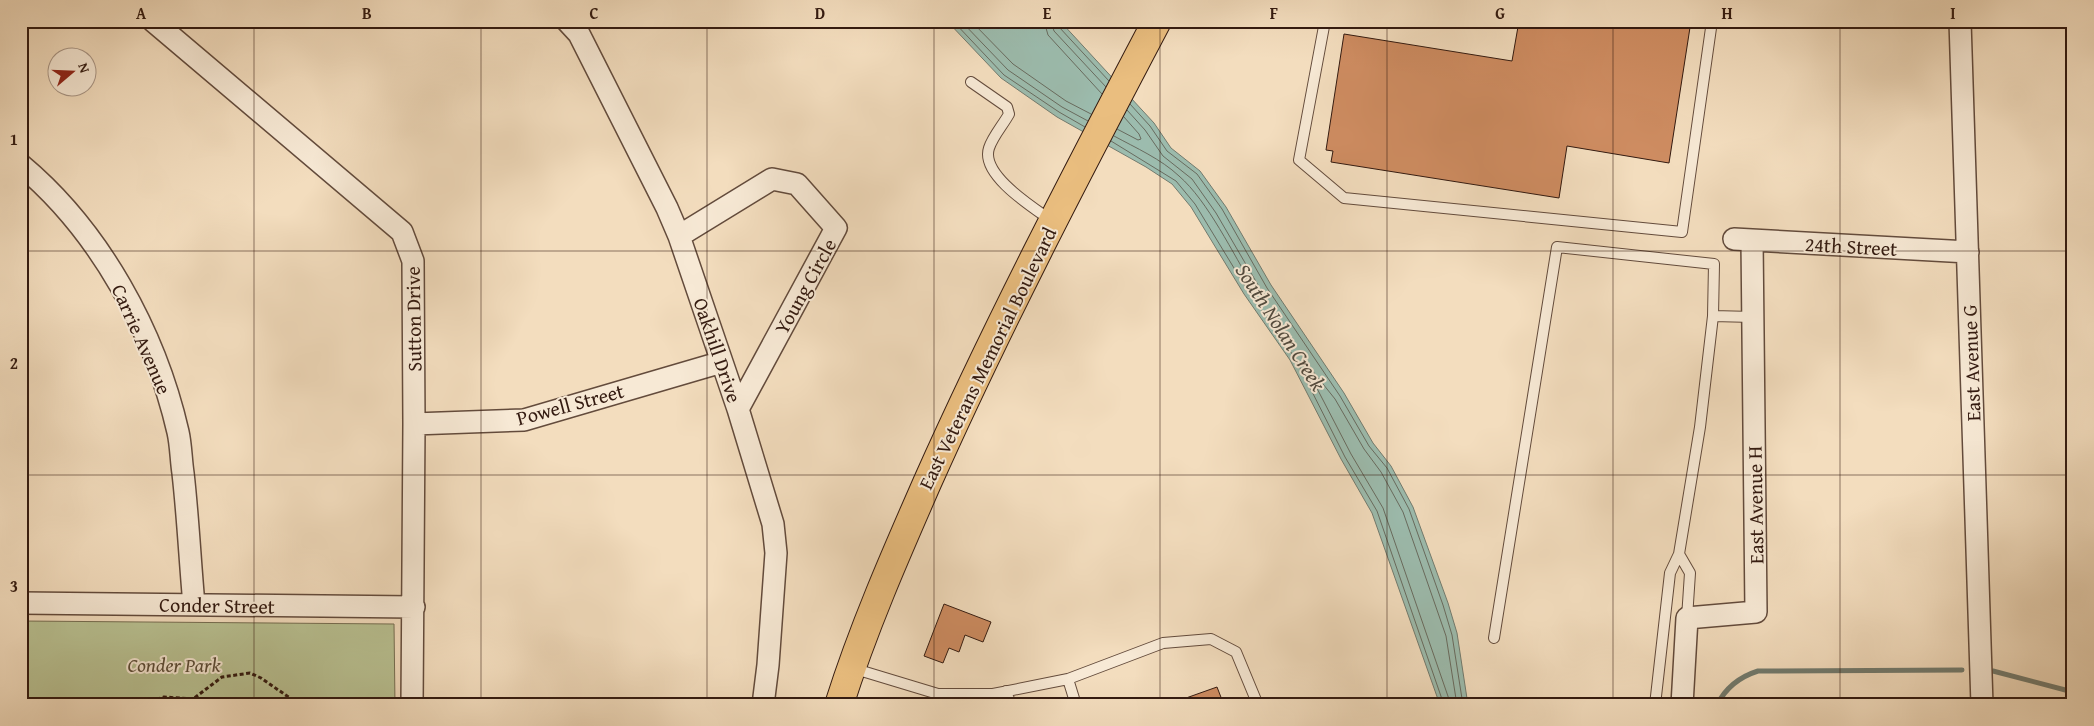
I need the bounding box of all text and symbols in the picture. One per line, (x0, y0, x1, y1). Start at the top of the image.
text: A (136, 1, 147, 25)
text: B (362, 1, 372, 25)
text: C (589, 1, 599, 25)
text: D (815, 1, 825, 25)
text: E (1043, 1, 1052, 25)
text: F (1270, 1, 1278, 25)
text: G (1495, 1, 1505, 25)
text: H (1721, 1, 1733, 25)
text: I (1950, 1, 1956, 25)
north arrow (48, 48, 98, 98)
text: N (73, 60, 95, 76)
text: 1 (10, 127, 18, 151)
street label: East Veterans Memorial Boulevard (911, 222, 1063, 494)
street label: 24th Street (1804, 229, 1898, 263)
street label: Young Circle (767, 233, 843, 339)
water label: South Nolan Creek (1228, 257, 1334, 397)
street label: Sutton Drive (398, 266, 428, 372)
street label: Carrie Avenue (105, 279, 179, 399)
street label: Oakhill Drive (687, 294, 749, 406)
street label: East Avenue G (1954, 304, 1988, 422)
text: 2 (10, 351, 18, 375)
street label: Powell Street (513, 376, 627, 432)
street label: East Avenue H (1739, 446, 1771, 564)
text: 3 (10, 574, 18, 598)
street label: Conder Street (159, 589, 275, 621)
park label: Conder Park (127, 650, 221, 679)

